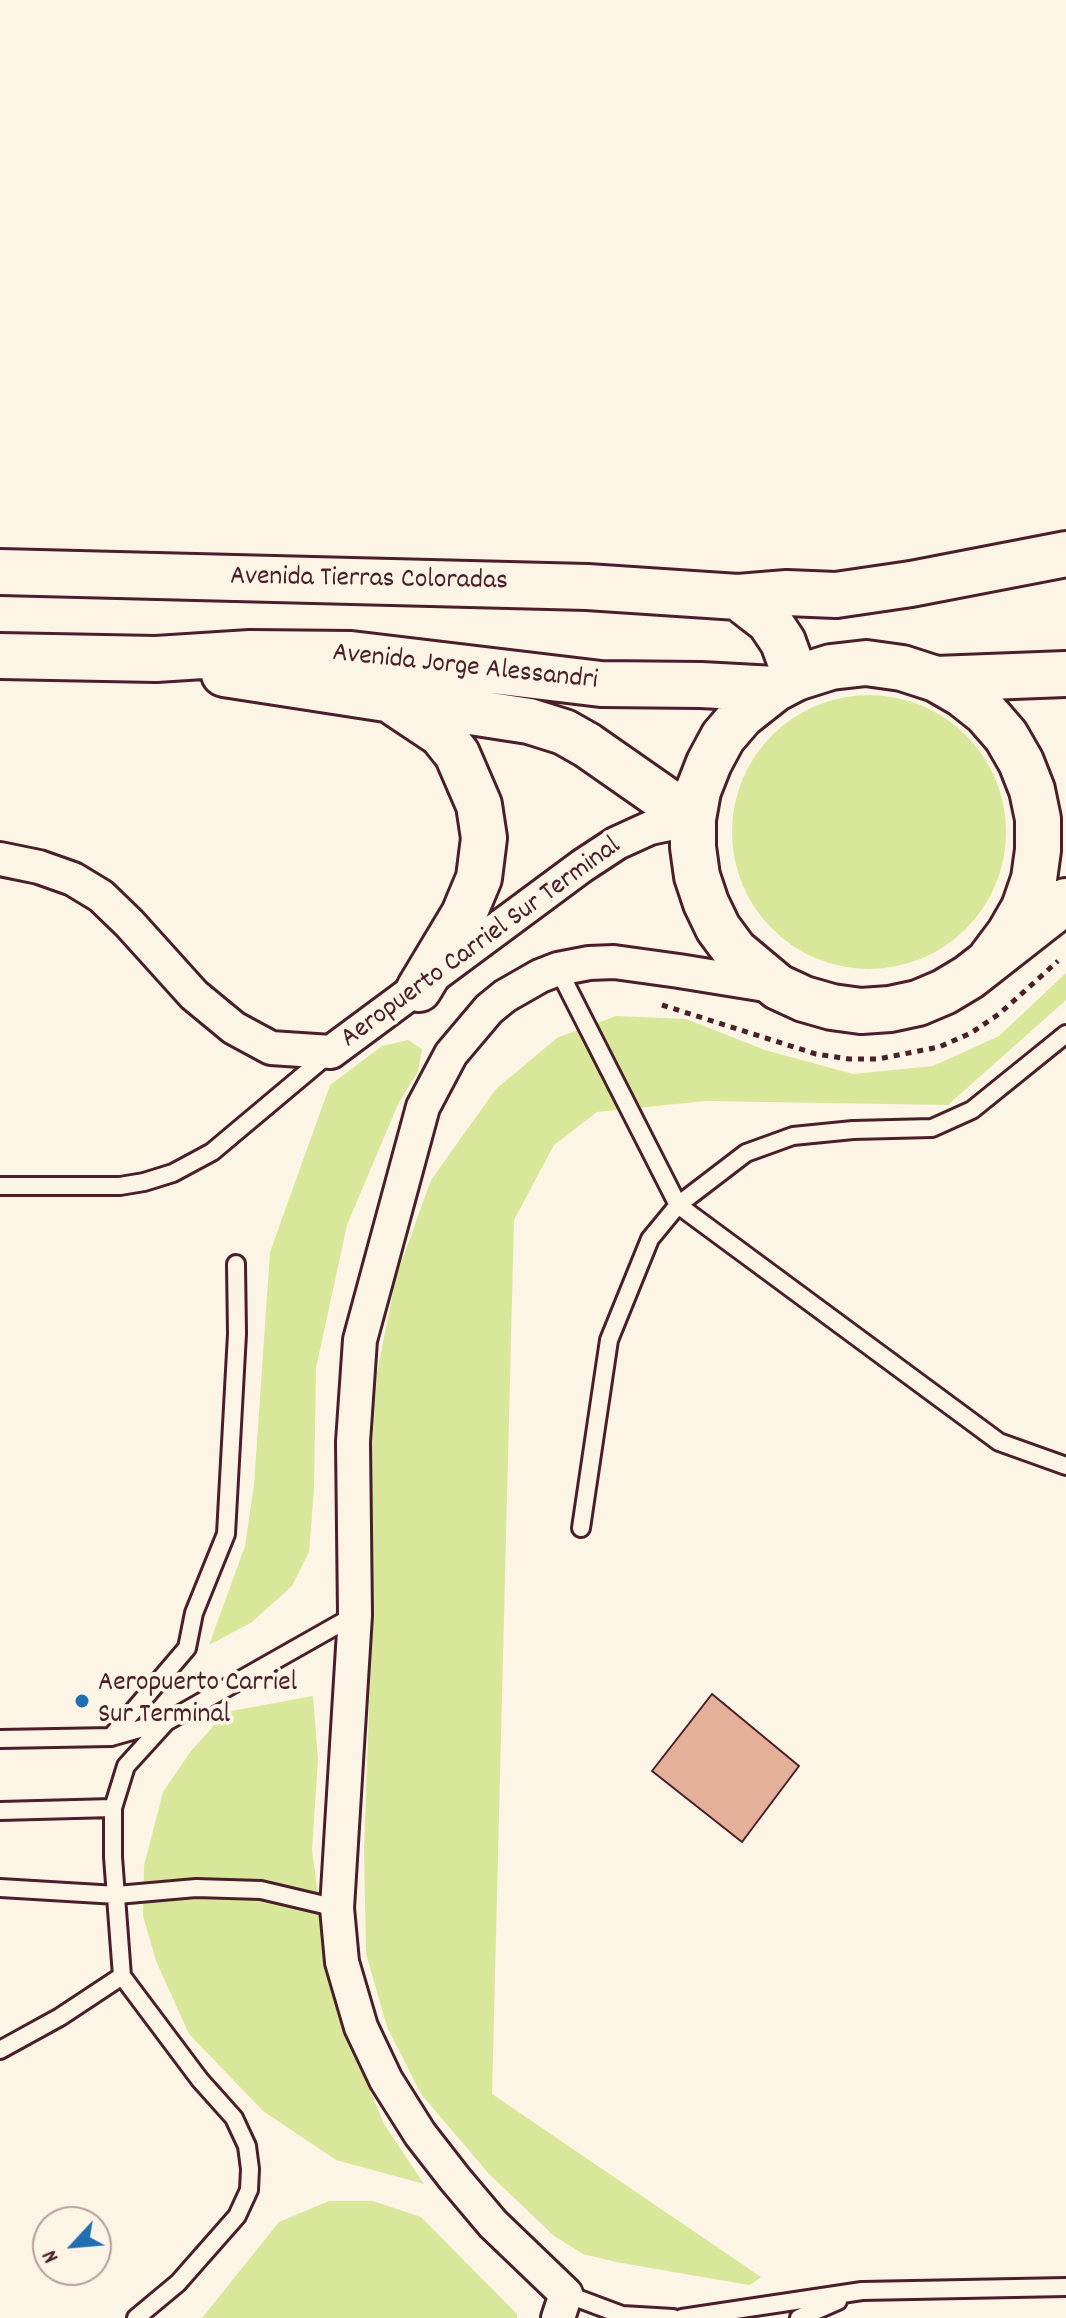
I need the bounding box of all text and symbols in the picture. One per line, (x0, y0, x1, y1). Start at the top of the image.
street label: Avenida Tierras Coloradas (230, 562, 508, 600)
street label: Avenida Jorge Alessandri (331, 638, 599, 700)
street label: Aeropuerto Carriel Sur Terminal (335, 831, 629, 1057)
place label: Aeropuerto Carriel Sur Terminal (98, 1668, 297, 1734)
marker: Aeropuerto Carriel Sur Terminal (73, 1692, 91, 1710)
north arrow (32, 2206, 112, 2286)
text: N (35, 2244, 68, 2268)

